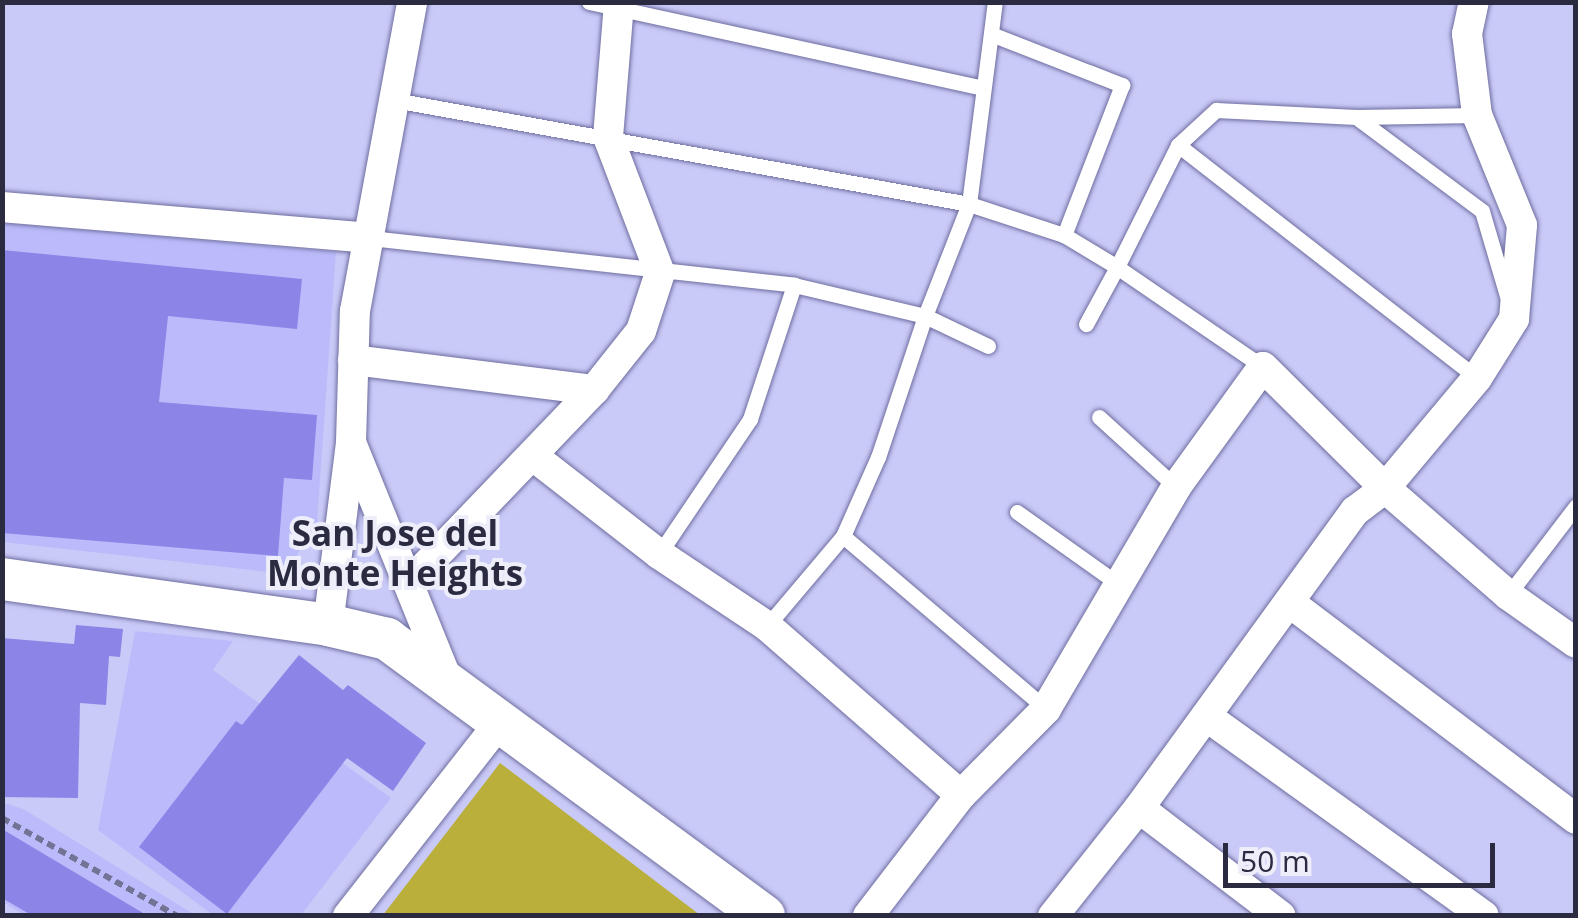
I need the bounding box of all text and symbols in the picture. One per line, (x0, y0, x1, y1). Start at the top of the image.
district label: San Jose del Monte Heights (267, 512, 523, 594)
scale bar (1228, 823, 1500, 885)
text: 50 m (1240, 840, 1310, 881)

